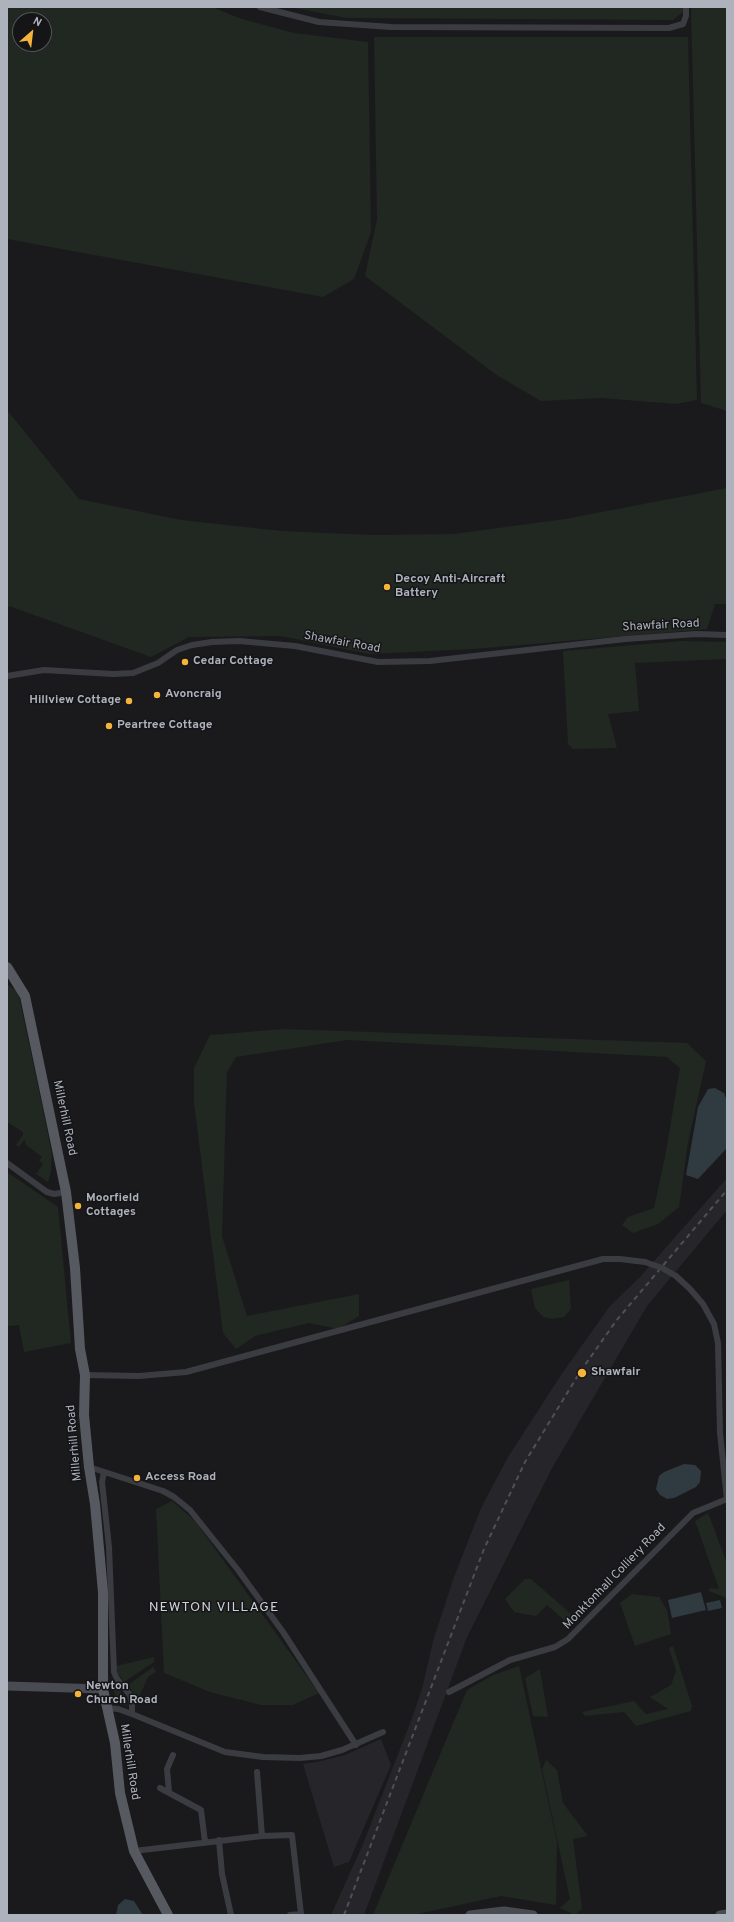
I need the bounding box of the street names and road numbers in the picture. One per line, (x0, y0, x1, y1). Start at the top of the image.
street label: Shawfair Road (622, 617, 700, 635)
street label: Shawfair Road (303, 629, 381, 657)
street label: Millerhill Road (49, 1079, 79, 1157)
street label: Millerhill Road (64, 1404, 86, 1482)
street label: Monktonhall Colliery Road (561, 1521, 669, 1633)
street label: Millerhill Road (116, 1723, 142, 1801)

